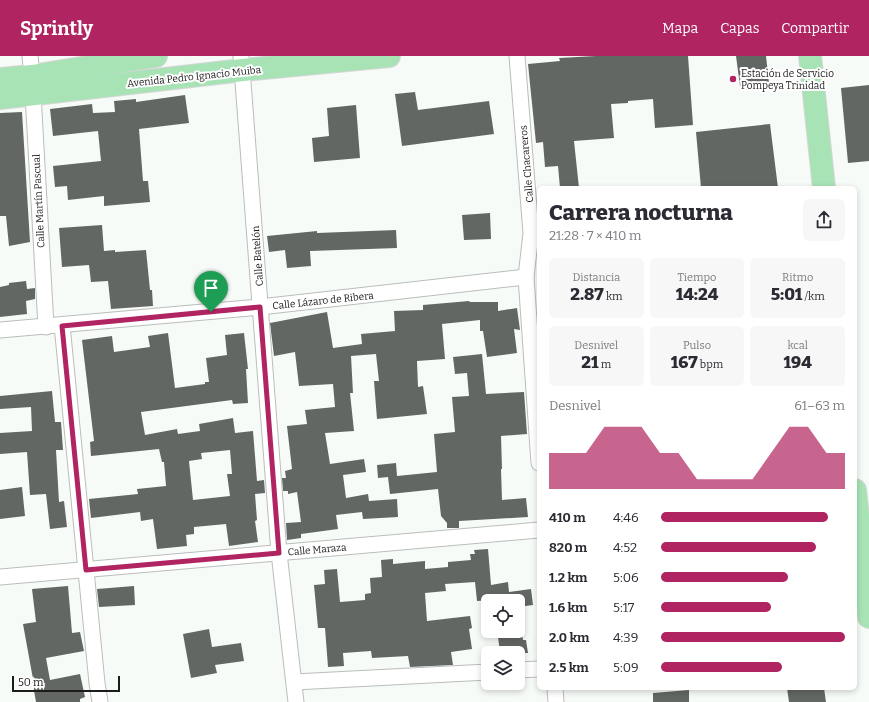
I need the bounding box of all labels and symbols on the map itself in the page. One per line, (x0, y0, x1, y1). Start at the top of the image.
street label: Avenida Pedro Ignacio Muiba (127, 64, 262, 90)
place label: Estación de Servicio Pompeya Trinidad (741, 68, 834, 92)
marker: Estación de Servicio Pompeya Trinidad (728, 74, 738, 84)
street label: Calle Chacareros (518, 125, 536, 203)
street label: Calle Martín Pascual (30, 154, 47, 248)
street label: Calle Batelón (250, 225, 266, 287)
pin (194, 271, 228, 312)
street label: Calle Lázaro de Ribera (272, 290, 375, 312)
street label: Calle Maraza (287, 541, 348, 559)
scale bar (12, 674, 120, 693)

